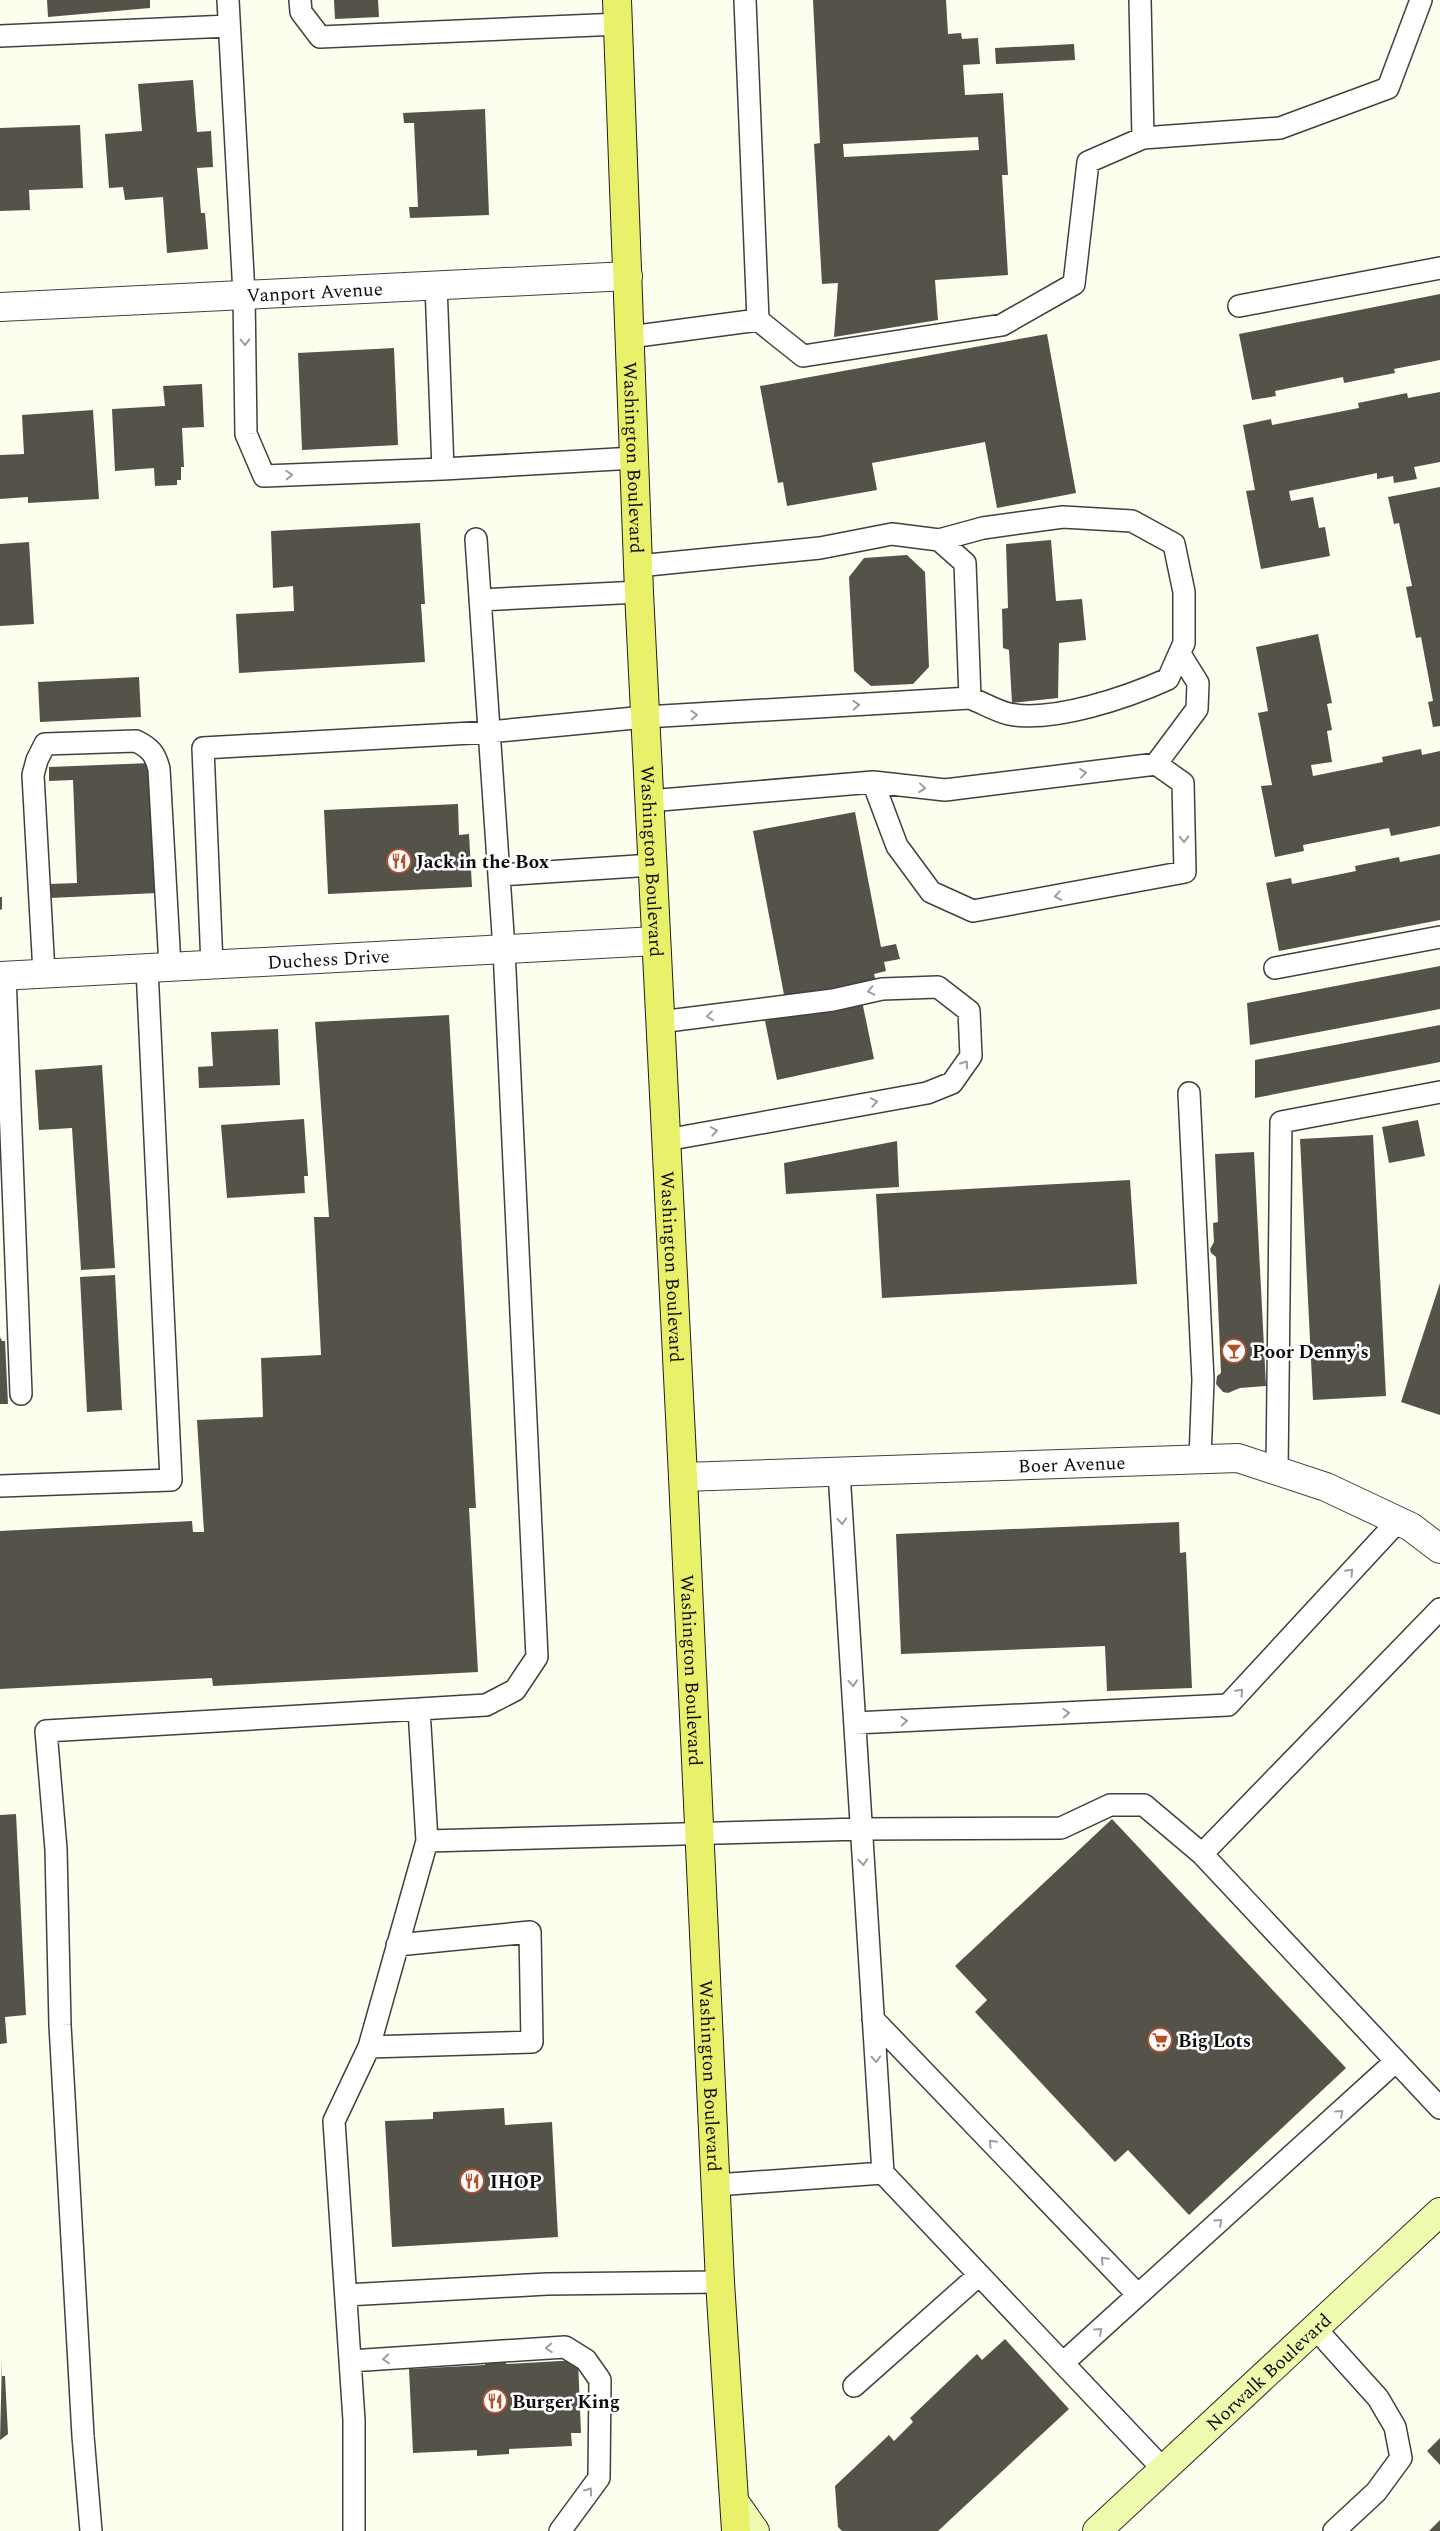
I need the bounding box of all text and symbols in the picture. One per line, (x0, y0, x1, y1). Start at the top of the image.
street label: Vanport Avenue (246, 275, 384, 311)
one-way arrow (240, 339, 250, 347)
street label: Washington Boulevard (614, 361, 651, 554)
one-way arrow (286, 470, 294, 480)
one-way arrow (852, 700, 860, 711)
one-way arrow (690, 709, 698, 720)
street label: Washington Boulevard (632, 765, 670, 958)
one-way arrow (1079, 768, 1087, 779)
one-way arrow (918, 782, 926, 793)
one-way arrow (1179, 836, 1190, 844)
restaurant icon: Jack in the Box (386, 848, 412, 874)
place label: Jack in the Box (416, 848, 550, 877)
one-way arrow (1053, 890, 1062, 900)
street label: Duchess Drive (267, 942, 390, 978)
one-way arrow (866, 985, 875, 996)
one-way arrow (706, 1010, 714, 1021)
one-way arrow (958, 1061, 968, 1070)
one-way arrow (869, 1098, 878, 1108)
one-way arrow (709, 1127, 718, 1137)
street label: Washington Boulevard (652, 1170, 690, 1363)
bar icon: Poor Denny's (1221, 1338, 1247, 1364)
place label: Poor Denny's (1252, 1338, 1369, 1367)
street label: Boer Avenue (1018, 1449, 1126, 1482)
one-way arrow (837, 1517, 848, 1525)
one-way arrow (1344, 1569, 1353, 1578)
street label: Washington Boulevard (671, 1574, 709, 1767)
one-way arrow (847, 1679, 858, 1687)
one-way arrow (1234, 1689, 1243, 1698)
one-way arrow (1062, 1707, 1070, 1718)
one-way arrow (900, 1715, 908, 1726)
one-way arrow (858, 1859, 869, 1867)
street label: Washington Boulevard (690, 1979, 728, 2172)
supermarket icon: Big Lots (1147, 2027, 1173, 2053)
place label: Big Lots (1178, 2027, 1251, 2056)
one-way arrow (870, 2056, 881, 2064)
one-way arrow (1334, 2109, 1343, 2118)
one-way arrow (989, 2139, 998, 2148)
restaurant icon: IHOP (459, 2168, 485, 2194)
place label: IHOP (490, 2168, 542, 2197)
one-way arrow (1214, 2219, 1223, 2228)
one-way arrow (1101, 2257, 1110, 2266)
street label: Norwalk Boulevard (1200, 2307, 1339, 2439)
one-way arrow (1093, 2328, 1102, 2337)
one-way arrow (544, 2342, 552, 2353)
one-way arrow (382, 2353, 390, 2364)
restaurant icon: Burger King (482, 2388, 508, 2414)
place label: Burger King (512, 2388, 620, 2417)
one-way arrow (583, 2488, 592, 2497)

